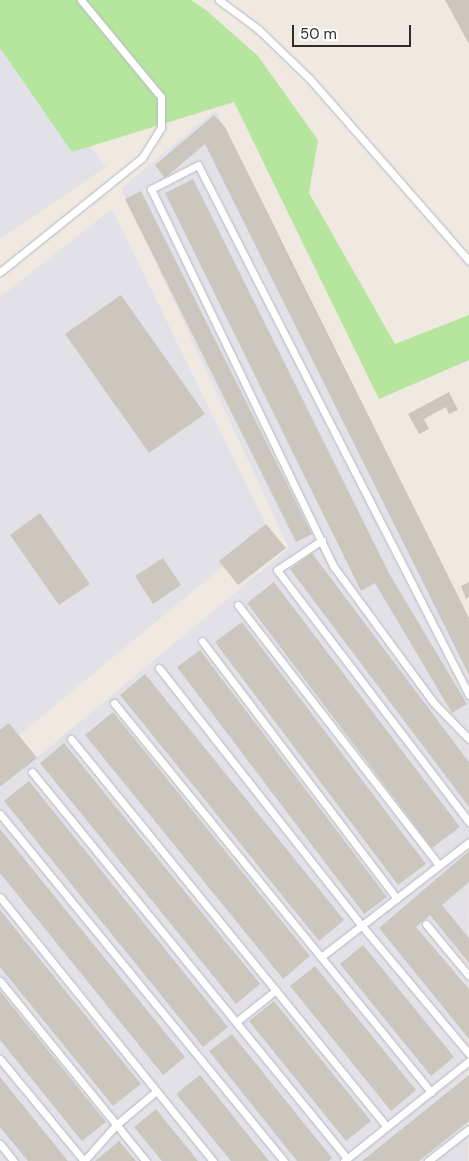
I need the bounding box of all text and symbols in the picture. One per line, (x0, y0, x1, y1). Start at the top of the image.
scale bar (294, 15, 413, 47)
text: 50 m (300, 24, 337, 44)

